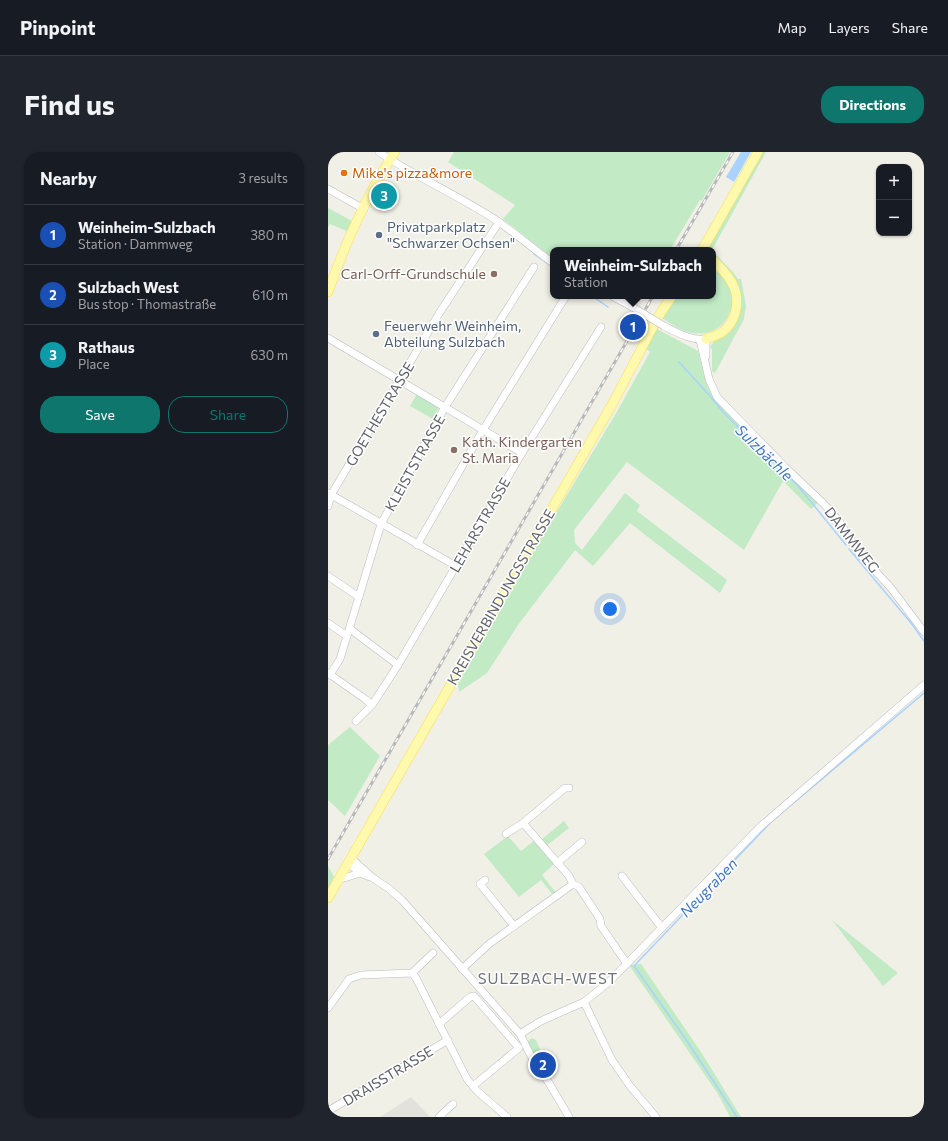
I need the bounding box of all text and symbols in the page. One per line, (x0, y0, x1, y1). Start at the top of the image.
text: Pinpoint (20, 16, 96, 39)
text: Map (778, 19, 806, 36)
text: Layers (828, 19, 870, 36)
text: Share (892, 19, 928, 36)
button: Directions (821, 86, 924, 123)
text: Find us (24, 87, 115, 121)
place label: Mike's pizza&more (352, 164, 472, 181)
map controls (876, 164, 912, 236)
button: + (876, 164, 912, 200)
text: Nearby (40, 168, 97, 189)
marker: Mike's pizza&more (339, 168, 349, 178)
text: 3 results (239, 170, 288, 186)
pin: 3 (371, 181, 397, 211)
button: − (876, 200, 912, 236)
text: Weinheim-Sulzbach (78, 218, 216, 236)
place label: Privatparkplatz "Schwarzer Ochsen" (387, 218, 515, 251)
text: 1 (50, 227, 56, 243)
text: 380 m (250, 227, 288, 243)
marker: Privatparkplatz "Schwarzer Ochsen" (374, 230, 384, 240)
text: Station · Dammweg (78, 236, 193, 252)
popup (550, 247, 716, 299)
text: Weinheim-Sulzbach (564, 256, 702, 274)
place label: Carl-Orff-Grundschule (341, 265, 486, 282)
marker: Carl-Orff-Grundschule (489, 269, 499, 279)
text: Station (564, 274, 608, 290)
text: Sulzbach West (78, 278, 179, 296)
text: 2 (49, 287, 57, 303)
text: 610 m (252, 287, 288, 303)
text: Bus stop · Thomastraße (78, 296, 216, 312)
pin: 1 (620, 312, 646, 342)
place label: Feuerwehr Weinheim, Abteilung Sulzbach (384, 317, 521, 350)
marker: Feuerwehr Weinheim, Abteilung Sulzbach (371, 329, 381, 339)
text: Rathaus (78, 338, 135, 356)
text: 3 (49, 347, 57, 363)
text: 630 m (250, 347, 288, 363)
text: Place (78, 356, 110, 372)
street label: GOETHESTRASSE (342, 359, 417, 469)
button: Save (40, 396, 160, 433)
button: Share (168, 396, 288, 433)
street label: KLEISTSTRASSE (381, 412, 448, 514)
water label: Sulzbächle (732, 421, 797, 484)
place label: Kath. Kindergarten St. Maria (462, 433, 582, 466)
marker: Kath. Kindergarten St. Maria (449, 445, 459, 455)
street label: LEHARSTRASSE (446, 474, 514, 575)
street label: DAMMWEG (821, 503, 883, 576)
street label: KREISVERBINDUNGSSTRASSE (443, 506, 558, 688)
your location (600, 599, 620, 619)
water label: Neugraben (676, 854, 741, 920)
district label: SULZBACH-WEST (478, 969, 618, 987)
street label: DRAISSTRASSE (340, 1042, 436, 1109)
pin: 2 (530, 1050, 556, 1080)

